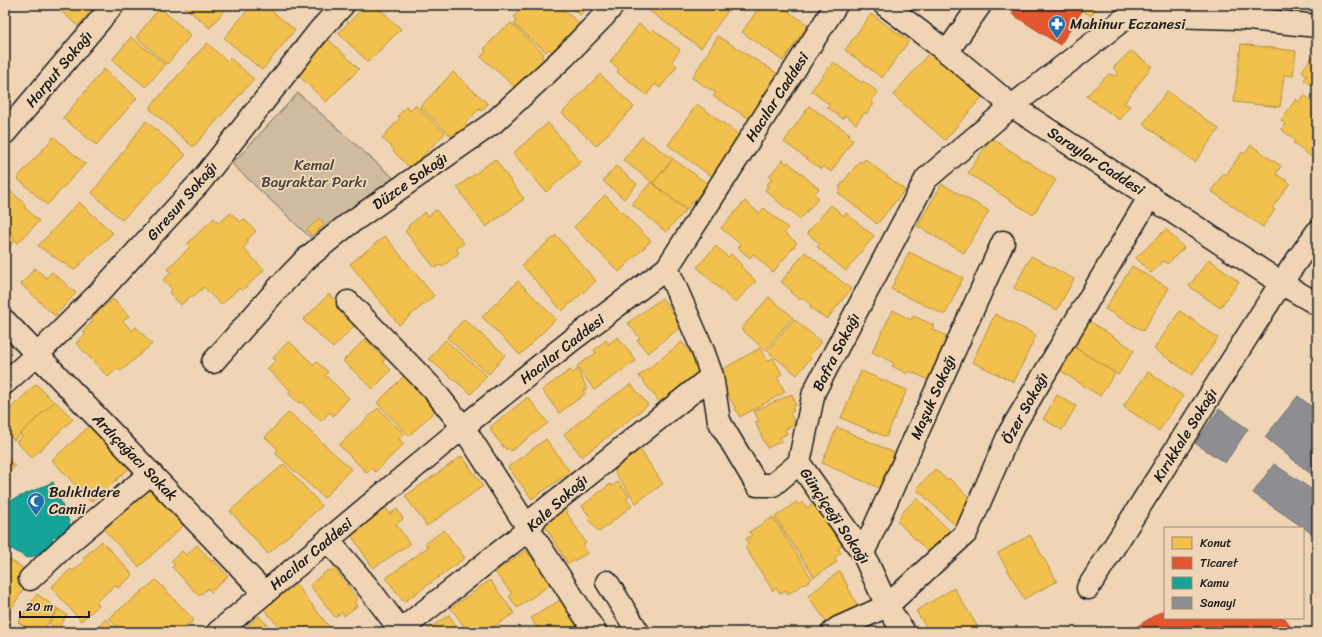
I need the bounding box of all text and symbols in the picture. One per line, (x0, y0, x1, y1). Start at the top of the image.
place label: Mahinur Eczanesi (1070, 11, 1186, 37)
pharmacy icon: Mahinur Eczanesi (1047, 14, 1067, 39)
street label: Harput Sokağı (19, 25, 99, 113)
street label: Hacılar Caddesi (738, 46, 816, 147)
street label: Saraylar Caddesi (1042, 120, 1151, 203)
street label: Düzce Sokağı (367, 145, 453, 217)
park label: Kemal Bayraktar Parkı (261, 152, 367, 195)
street label: Gıresun Sokağı (140, 155, 224, 247)
street label: Hacılar Caddesi (514, 307, 611, 391)
street label: Bafra Sokağı (805, 308, 867, 396)
street label: Maşuk Sokağı (903, 350, 963, 444)
street label: Özer Sokağı (995, 367, 1055, 449)
street label: Kırıkkale Sokağı (1146, 383, 1224, 487)
street label: Ardıçağacı Sokak (85, 406, 184, 507)
street label: Günçiçeği Sokağı (793, 462, 877, 570)
street label: Kale Sokağı (520, 468, 594, 538)
place label: Balıklıdere Camii (49, 479, 121, 522)
mosque icon: Balıklıdere Camii (26, 491, 46, 516)
street label: Hacılar Caddesi (263, 511, 359, 597)
legend (1164, 527, 1304, 619)
text: Konut (1200, 532, 1232, 554)
text: Ticaret (1200, 552, 1239, 574)
text: Kamu (1200, 572, 1230, 594)
text: Sanayi (1200, 592, 1236, 614)
scale bar (20, 593, 89, 619)
text: 20 m (26, 596, 53, 618)

